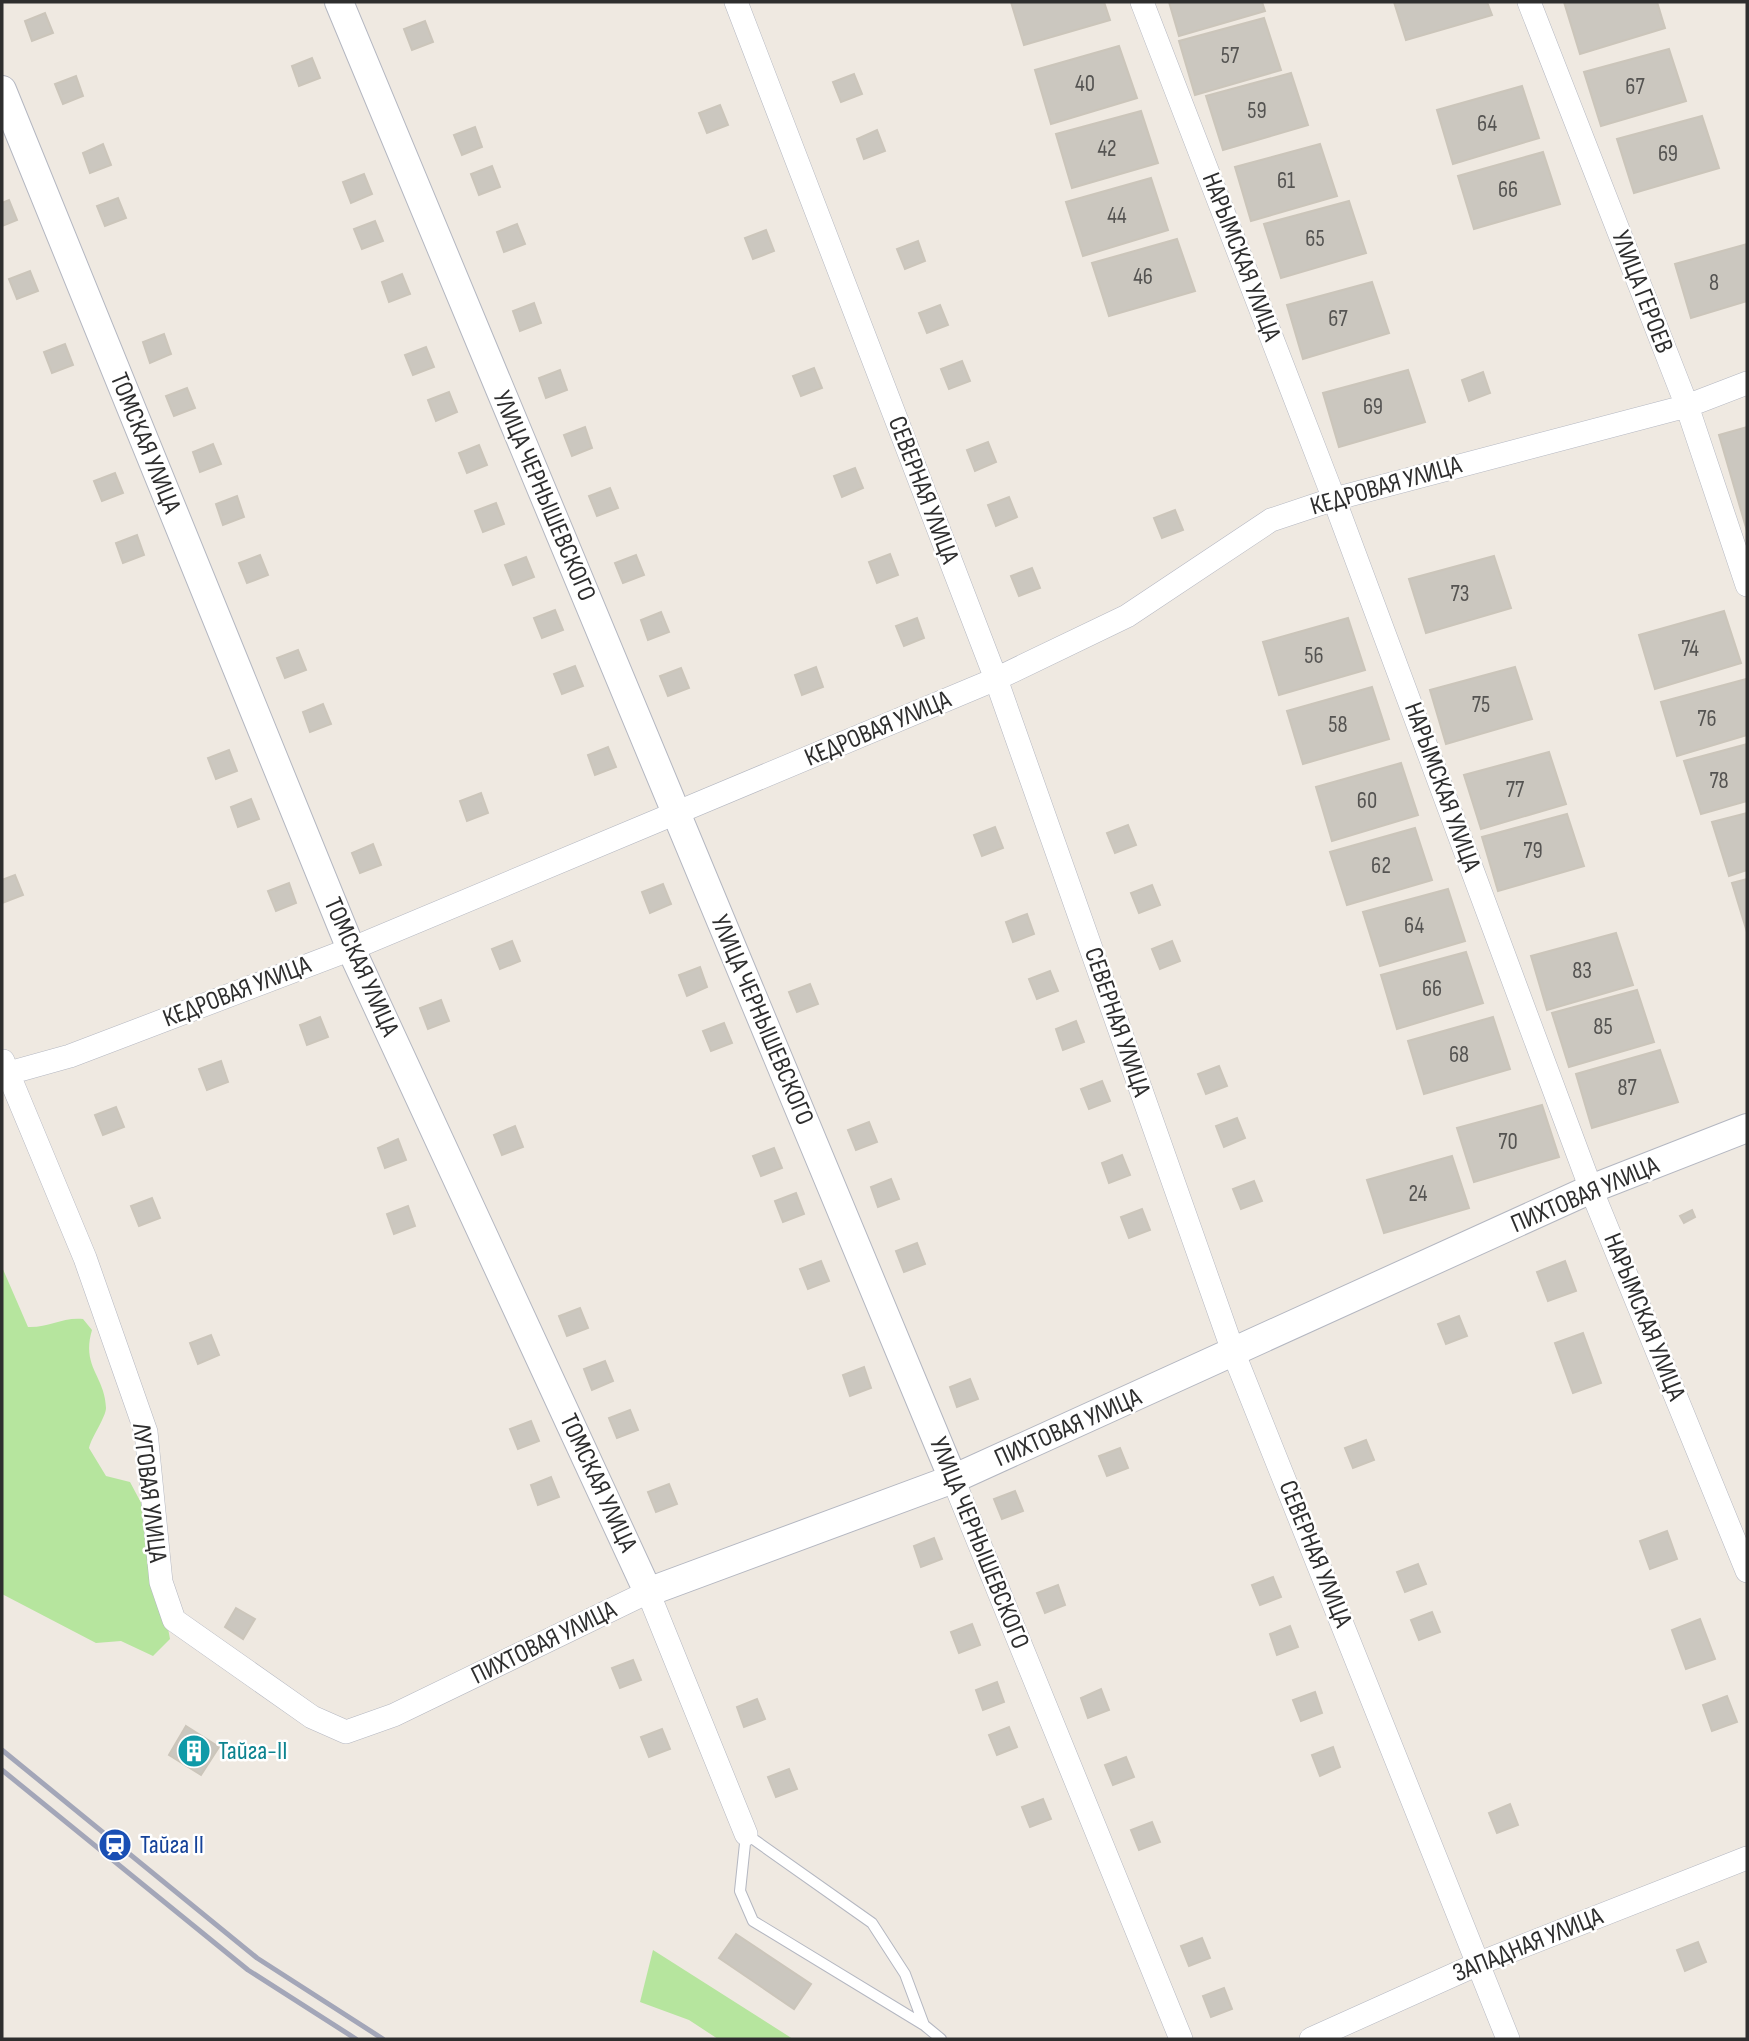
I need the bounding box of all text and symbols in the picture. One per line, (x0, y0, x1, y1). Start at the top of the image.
house number: 57 (1221, 42, 1239, 70)
house number: 40 (1075, 70, 1095, 98)
house number: 67 (1625, 73, 1645, 101)
house number: 59 (1247, 97, 1267, 125)
house number: 64 (1477, 110, 1497, 138)
house number: 42 (1097, 135, 1117, 163)
house number: 69 (1658, 140, 1678, 168)
house number: 61 (1277, 167, 1295, 195)
street label: НАРЫМСКАЯ УЛИЦА (1195, 169, 1288, 346)
house number: 66 (1498, 176, 1518, 204)
house number: 44 (1107, 202, 1127, 230)
house number: 65 (1305, 225, 1325, 253)
street label: УЛИЦА ГЕРОЕВ (1604, 226, 1680, 358)
house number: 46 (1133, 263, 1153, 291)
house number: 8 (1709, 269, 1719, 297)
house number: 67 (1328, 305, 1348, 333)
street label: ТОМСКАЯ УЛИЦА (103, 368, 188, 519)
street label: УЛИЦА ЧЕРНЫШЕВСКОГО (486, 386, 602, 606)
house number: 69 (1363, 393, 1383, 421)
street label: СЕВЕРНАЯ УЛИЦА (881, 412, 966, 569)
street label: КЕДРОВАЯ УЛИЦА (1307, 449, 1466, 522)
house number: 73 (1451, 580, 1469, 608)
house number: 74 (1681, 635, 1699, 663)
house number: 56 (1304, 642, 1324, 670)
street label: КЕДРОВАЯ УЛИЦА (800, 684, 957, 774)
house number: 75 (1472, 691, 1490, 719)
street label: НАРЫМСКАЯ УЛИЦА (1397, 698, 1487, 877)
house number: 76 (1697, 705, 1717, 733)
house number: 58 (1328, 711, 1348, 739)
house number: 78 (1709, 767, 1729, 795)
house number: 77 (1506, 776, 1524, 804)
house number: 60 (1357, 787, 1377, 815)
house number: 79 (1523, 837, 1543, 865)
house number: 62 (1371, 852, 1391, 880)
street label: ТОМСКАЯ УЛИЦА (317, 893, 406, 1042)
street label: УЛИЦА ЧЕРНЫШЕВСКОГО (704, 910, 820, 1130)
house number: 64 (1404, 912, 1424, 940)
street label: СЕВЕРНАЯ УЛИЦА (1077, 943, 1157, 1101)
street label: КЕДРОВАЯ УЛИЦА (159, 949, 316, 1034)
house number: 83 (1572, 957, 1592, 985)
house number: 66 (1422, 975, 1442, 1003)
house number: 85 (1593, 1013, 1613, 1041)
house number: 68 (1449, 1041, 1469, 1069)
house number: 87 (1617, 1074, 1637, 1102)
house number: 70 (1498, 1128, 1518, 1156)
street label: ПИХТОВАЯ УЛИЦА (1506, 1150, 1664, 1240)
house number: 24 (1409, 1180, 1428, 1208)
street label: НАРЫМСКАЯ УЛИЦА (1596, 1229, 1692, 1406)
street label: ПИХТОВАЯ УЛИЦА (990, 1381, 1147, 1474)
street label: ТОМСКАЯ УЛИЦА (553, 1409, 644, 1558)
street label: ЛУГОВАЯ УЛИЦА (125, 1421, 173, 1565)
street label: УЛИЦА ЧЕРНЫШЕВСКОГО (922, 1433, 1036, 1653)
street label: СЕВЕРНАЯ УЛИЦА (1272, 1476, 1359, 1633)
street label: ПИХТОВАЯ УЛИЦА (466, 1594, 622, 1691)
building icon: Тайга-II (175, 1732, 213, 1770)
place label: Тайга-II (218, 1736, 287, 1767)
station icon: Тайга II (96, 1826, 134, 1864)
place label: Тайга II (140, 1830, 204, 1861)
street label: ЗАПАДНАЯ УЛИЦА (1449, 1901, 1608, 1989)

